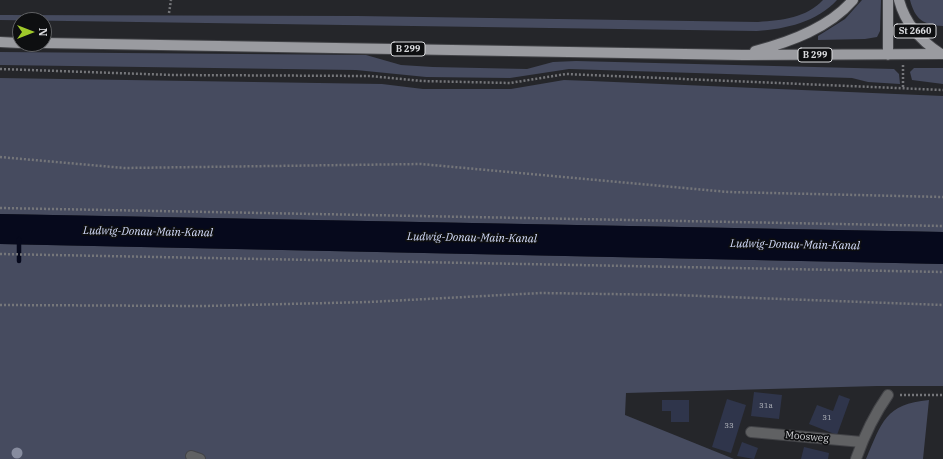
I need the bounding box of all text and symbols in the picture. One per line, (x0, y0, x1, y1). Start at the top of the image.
north arrow (12, 12, 52, 52)
road number: St 2660 (894, 24, 936, 38)
text: N (36, 28, 50, 36)
road number: B 299 (391, 42, 425, 56)
road number: B 299 (798, 48, 832, 62)
water label: Ludwig-Donau-Main-Kanal (83, 224, 213, 240)
water label: Ludwig-Donau-Main-Kanal (407, 230, 537, 246)
water label: Ludwig-Donau-Main-Kanal (730, 237, 860, 253)
house number: 31a (759, 401, 773, 411)
house number: 31 (822, 413, 832, 423)
house number: 33 (724, 421, 734, 431)
street label: Moosweg (785, 429, 829, 445)

